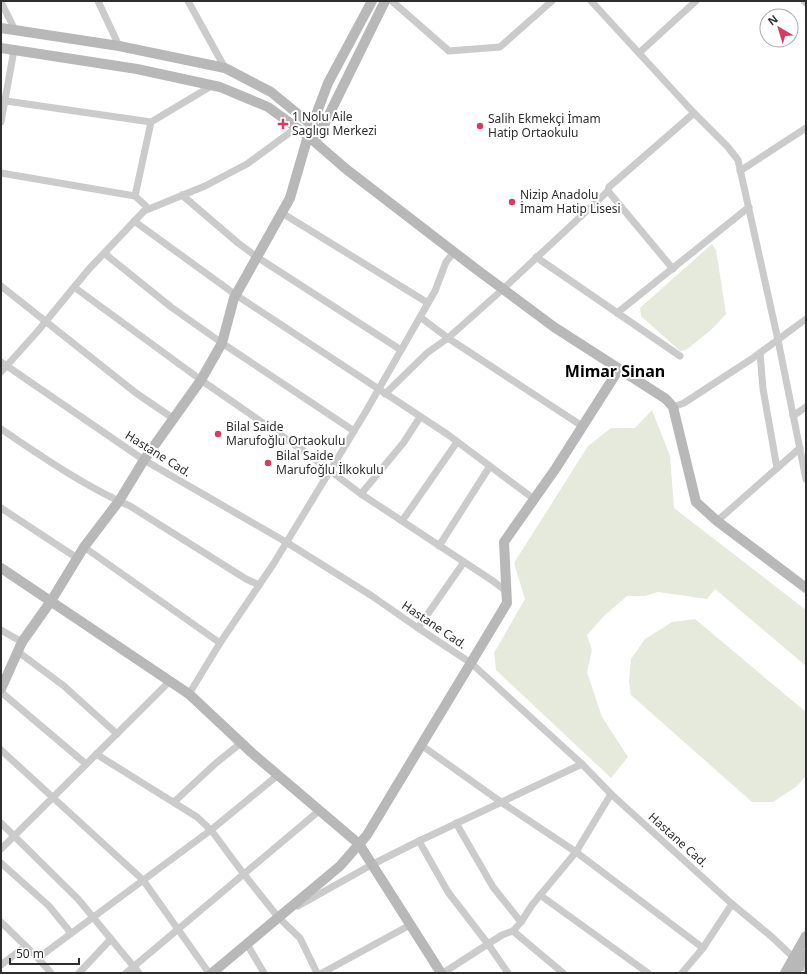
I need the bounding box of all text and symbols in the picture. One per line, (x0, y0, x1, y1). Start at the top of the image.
north arrow (759, 8, 799, 48)
text: N (764, 11, 781, 28)
place label: 1 Nolu Aile Saglıgı Merkezi (292, 108, 377, 139)
place label: Salih Ekmekçi İmam Hatip Ortaokulu (488, 110, 601, 141)
marker: 1 Nolu Aile Saglıgı Merkezi (277, 118, 289, 130)
marker: Salih Ekmekçi İmam Hatip Ortaokulu (475, 121, 485, 131)
place label: Nizip Anadolu İmam Hatip Lisesi (520, 186, 621, 217)
marker: Nizip Anadolu İmam Hatip Lisesi (507, 197, 517, 207)
district label: Mimar Sinan (565, 360, 665, 382)
place label: Bilal Saide Marufoğlu Ortaokulu (226, 418, 345, 449)
street label: Hastane Cad. (122, 427, 194, 481)
marker: Bilal Saide Marufoğlu Ortaokulu (213, 429, 223, 439)
place label: Bilal Saide Marufoğlu İlkokulu (276, 447, 384, 478)
marker: Bilal Saide Marufoğlu İlkokulu (263, 458, 273, 468)
street label: Hastane Cad. (399, 597, 470, 653)
street label: Hastane Cad. (645, 808, 712, 871)
scale bar (10, 940, 79, 966)
text: 50 m (16, 945, 44, 962)

